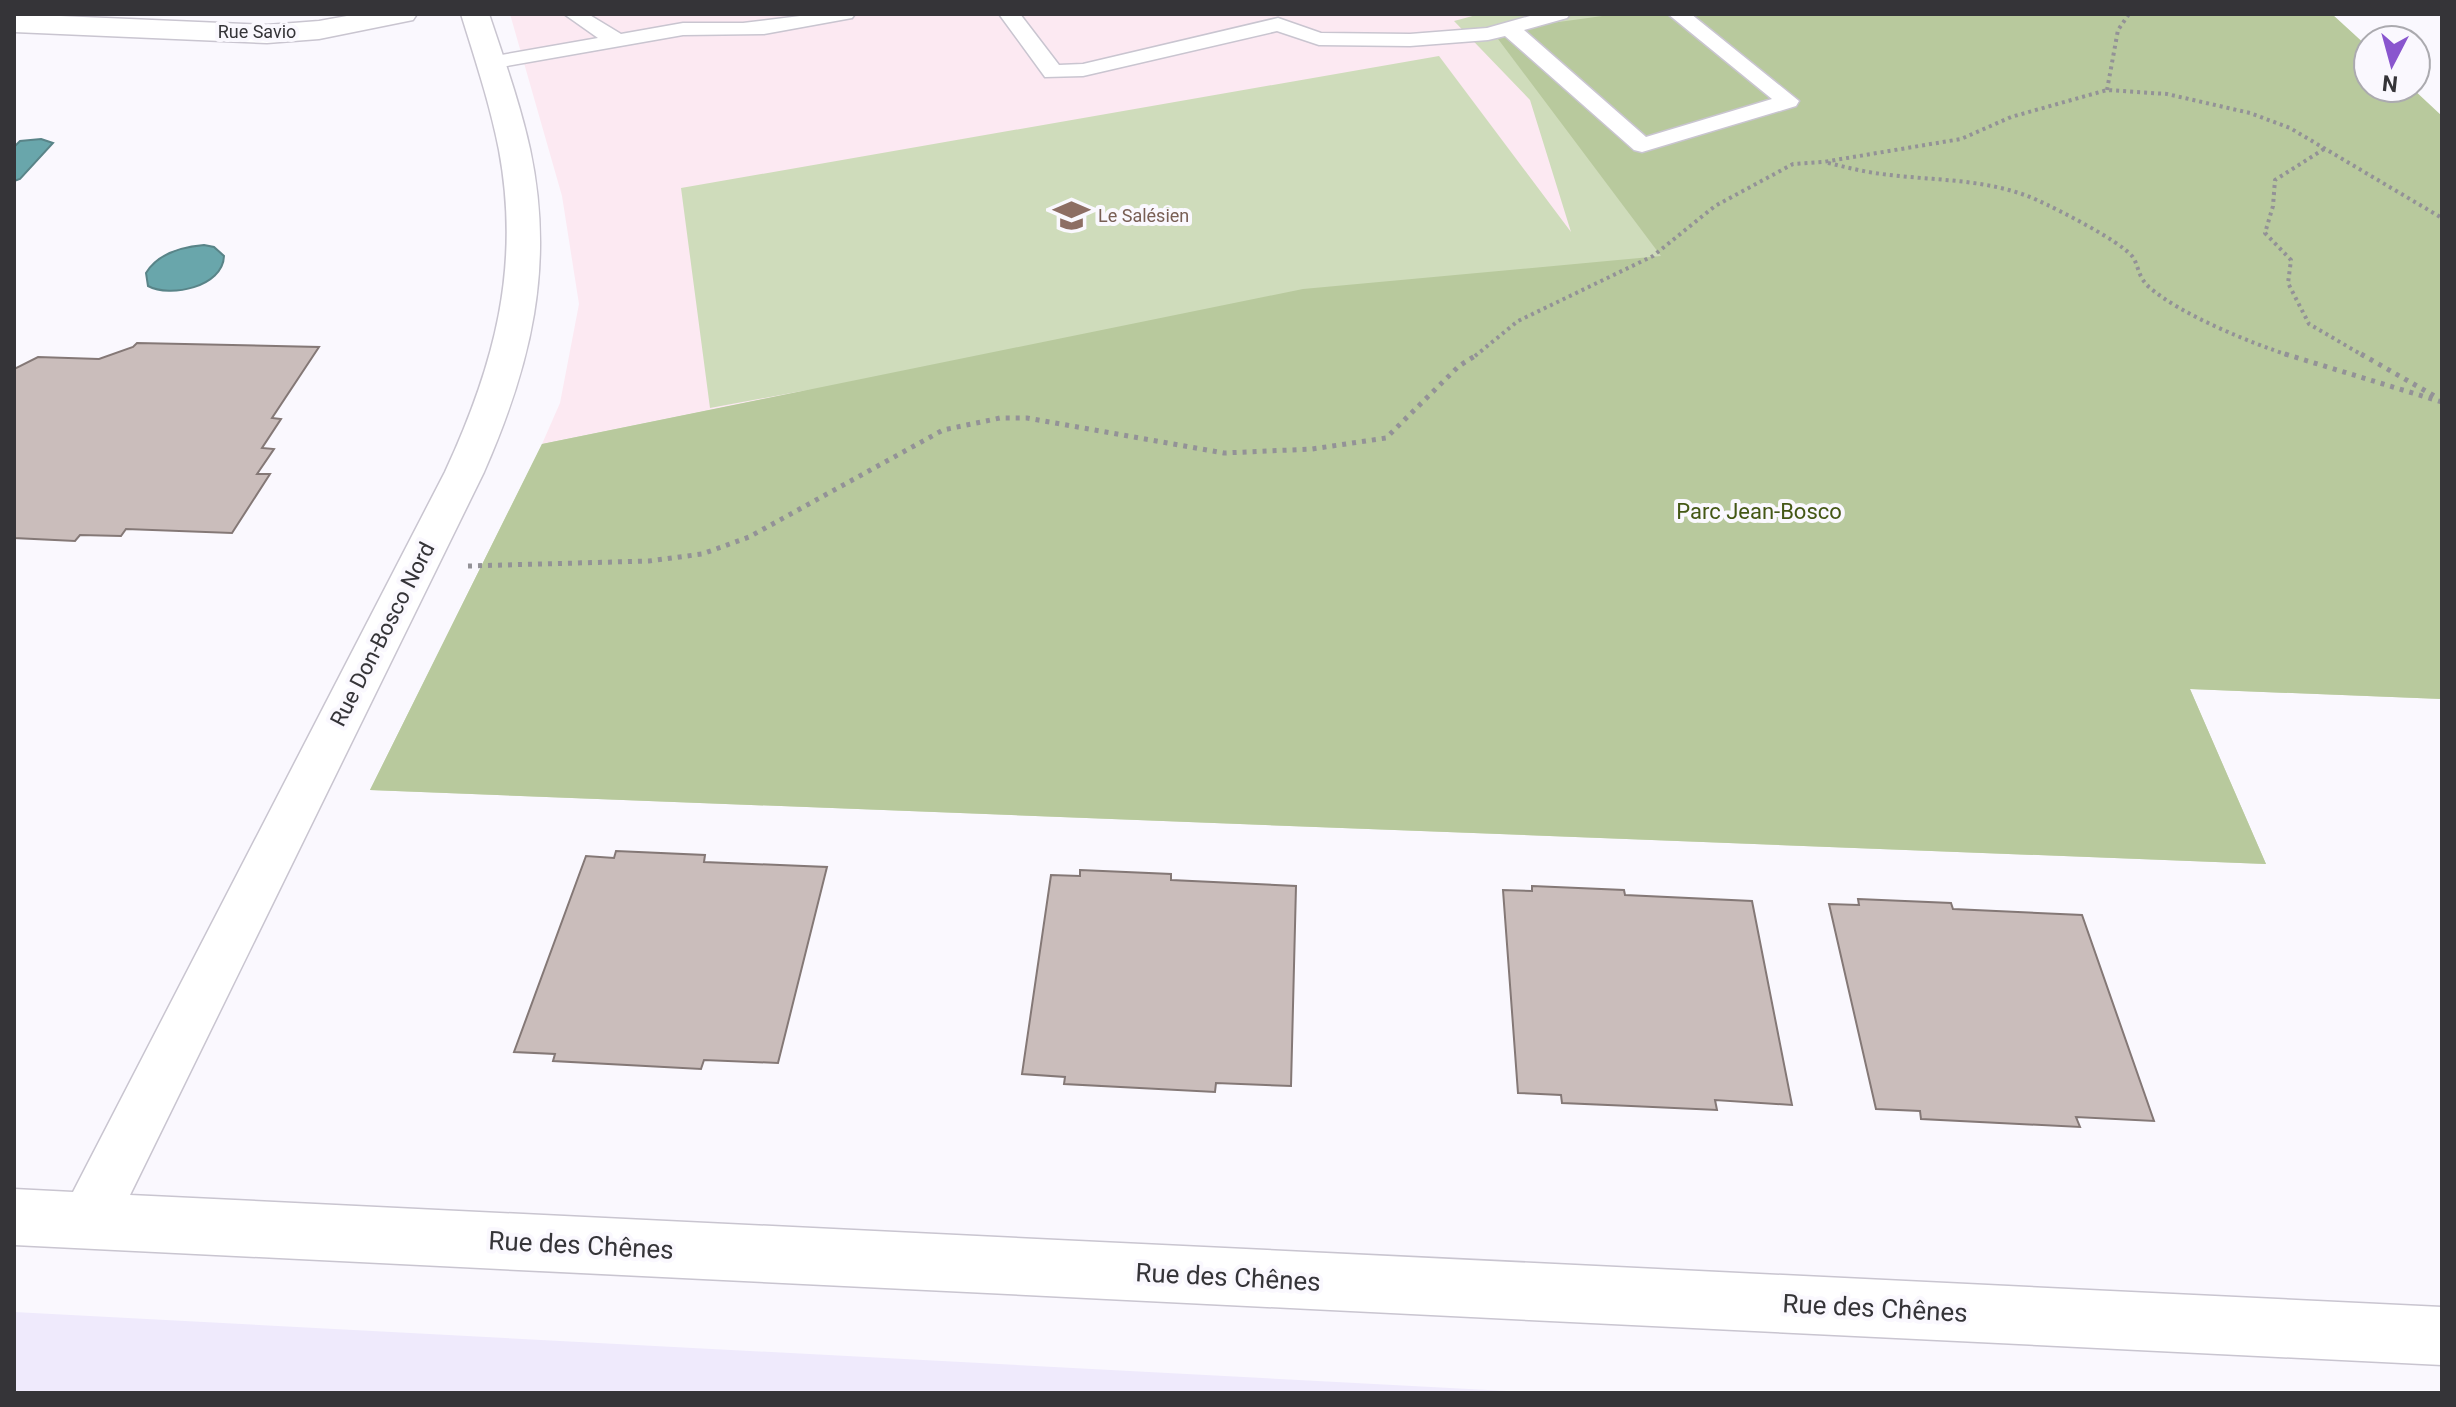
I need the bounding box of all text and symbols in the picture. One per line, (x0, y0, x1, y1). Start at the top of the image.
street label: Rue Savio (218, 21, 296, 42)
north arrow (2352, 24, 2432, 104)
text: N (2381, 70, 2399, 97)
school or university icon: Le Salésien (1053, 197, 1091, 235)
place label: Le Salésien (1098, 205, 1189, 226)
park label: Parc Jean-Bosco (1676, 499, 1842, 524)
street label: Rue Don-Bosco Nord (325, 538, 440, 730)
street label: Rue des Chênes (488, 1225, 674, 1265)
street label: Rue des Chênes (1135, 1257, 1321, 1297)
street label: Rue des Chênes (1782, 1288, 1968, 1328)

